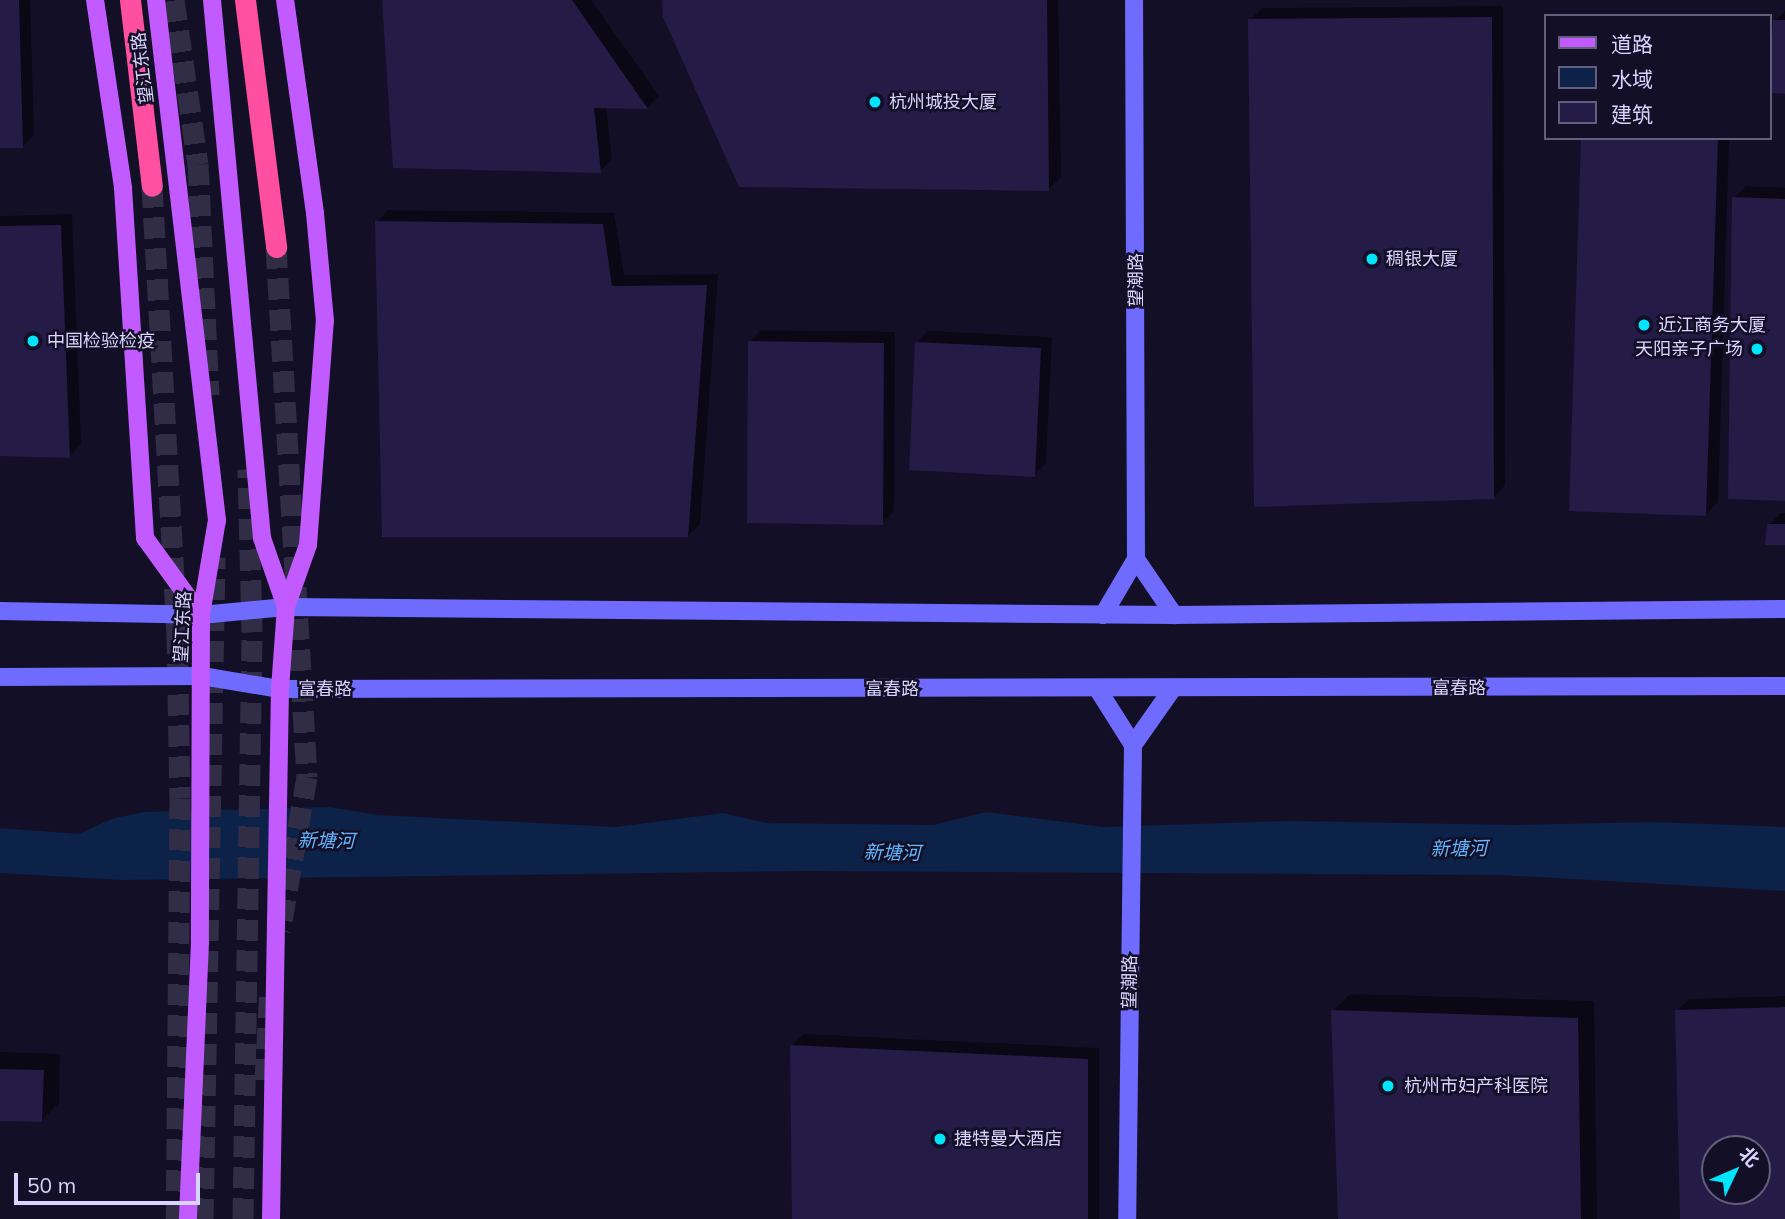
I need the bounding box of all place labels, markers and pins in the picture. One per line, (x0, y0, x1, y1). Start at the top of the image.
place label: 杭州城投大厦 (889, 91, 997, 113)
marker: 杭州城投大厦 (867, 94, 883, 110)
place label: 稠银大厦 (1386, 248, 1458, 270)
marker: 稠银大厦 (1364, 251, 1380, 267)
place label: 近江商务大厦 (1658, 314, 1766, 336)
marker: 近江商务大厦 (1636, 317, 1652, 333)
place label: 中国检验检疫 (47, 330, 155, 352)
marker: 中国检验检疫 (25, 333, 41, 349)
place label: 天阳亲子广场 (1635, 338, 1743, 360)
marker: 天阳亲子广场 (1749, 341, 1765, 357)
place label: 杭州市妇产科医院 (1404, 1075, 1548, 1097)
marker: 杭州市妇产科医院 (1378, 1076, 1398, 1096)
place label: 捷特曼大酒店 (954, 1128, 1062, 1150)
marker: 捷特曼大酒店 (932, 1131, 948, 1147)

